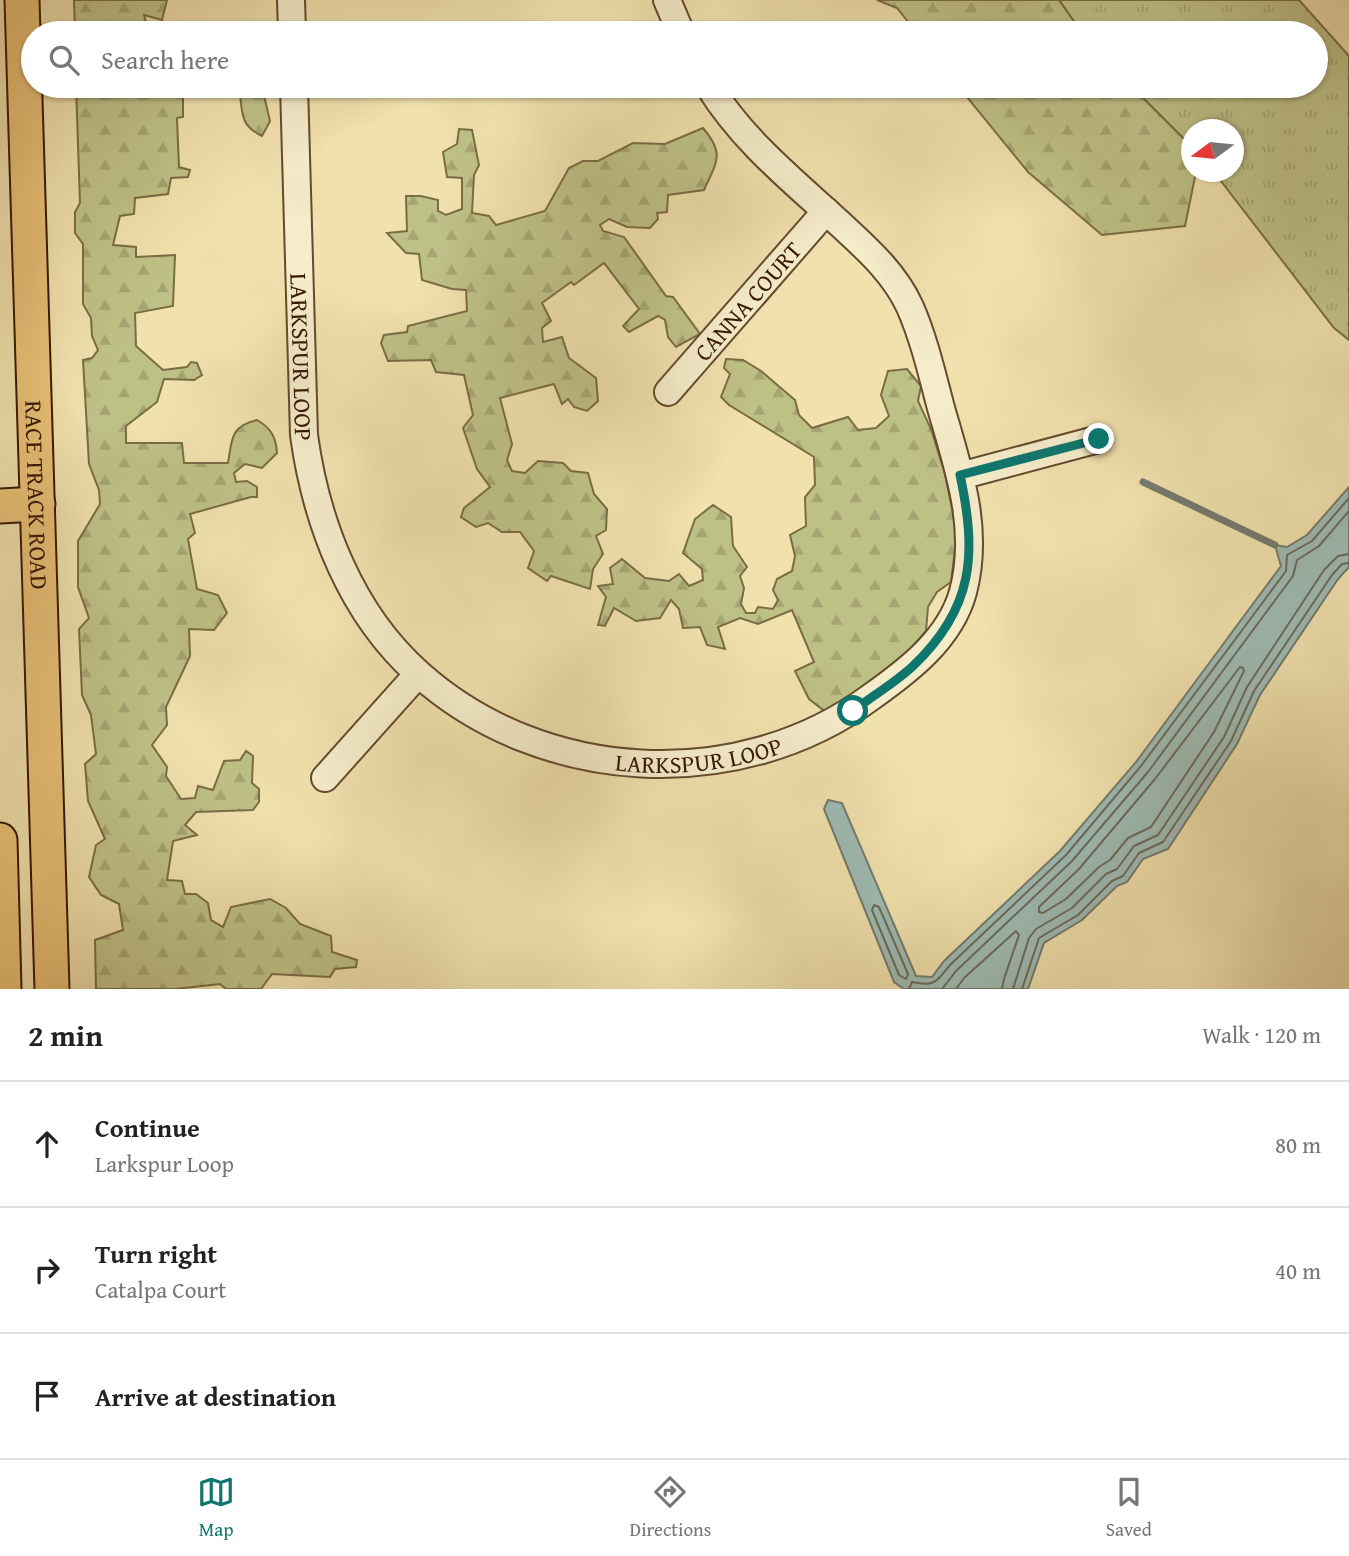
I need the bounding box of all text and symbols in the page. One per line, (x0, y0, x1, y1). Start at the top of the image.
search box (21, 21, 1328, 98)
text: Search here (101, 40, 229, 79)
icon: search (45, 41, 83, 79)
north arrow (1181, 119, 1244, 182)
street label: CANNA COURT (686, 233, 810, 368)
street label: LARKSPUR LOOP (282, 273, 322, 441)
street label: RACE TRACK ROAD (17, 400, 57, 590)
route end (1083, 423, 1114, 454)
route start (837, 695, 868, 726)
street label: LARKSPUR LOOP (614, 728, 786, 782)
text: 2 min (28, 1013, 103, 1057)
text: Walk · 120 m (1202, 1018, 1321, 1051)
text: Continue (95, 1108, 200, 1147)
icon: ahead (28, 1125, 66, 1163)
text: 80 m (1275, 1128, 1321, 1161)
text: Larkspur Loop (95, 1147, 234, 1180)
text: Turn right (95, 1234, 217, 1273)
icon: right (28, 1251, 66, 1289)
text: 40 m (1275, 1254, 1321, 1287)
text: Catalpa Court (95, 1273, 226, 1306)
icon: arrive (28, 1377, 66, 1415)
text: Arrive at destination (95, 1377, 336, 1416)
tab: Map (197, 1473, 235, 1543)
tab: Directions (630, 1473, 711, 1543)
tab: Saved (1106, 1473, 1152, 1543)

